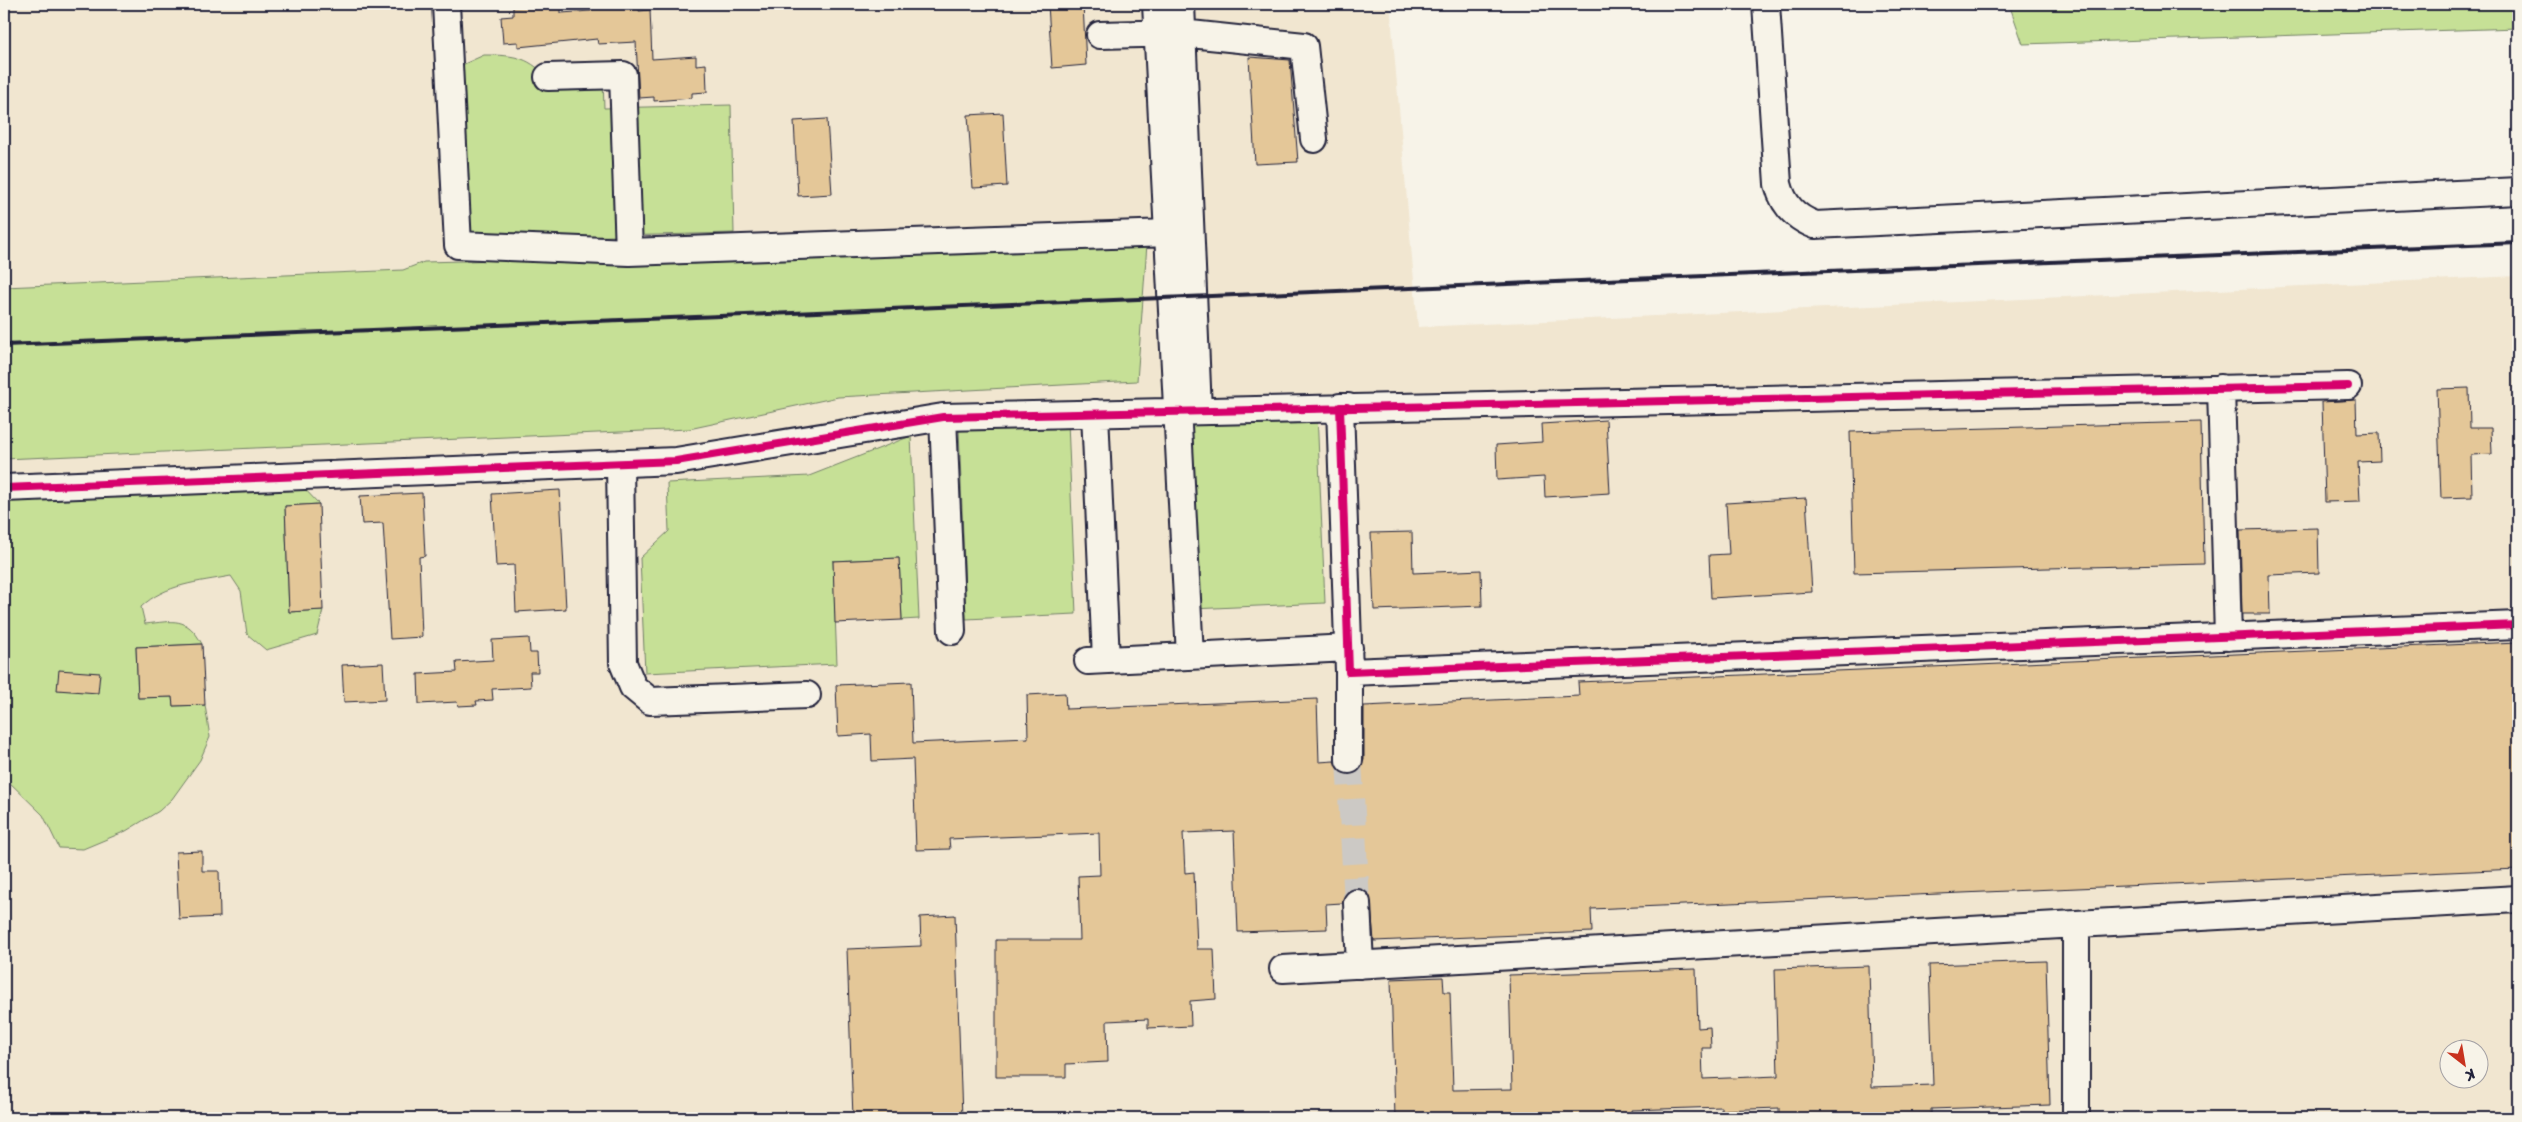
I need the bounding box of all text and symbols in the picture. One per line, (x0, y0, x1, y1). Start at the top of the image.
north arrow (2440, 1040, 2490, 1090)
text: K (2459, 1061, 2481, 1088)

